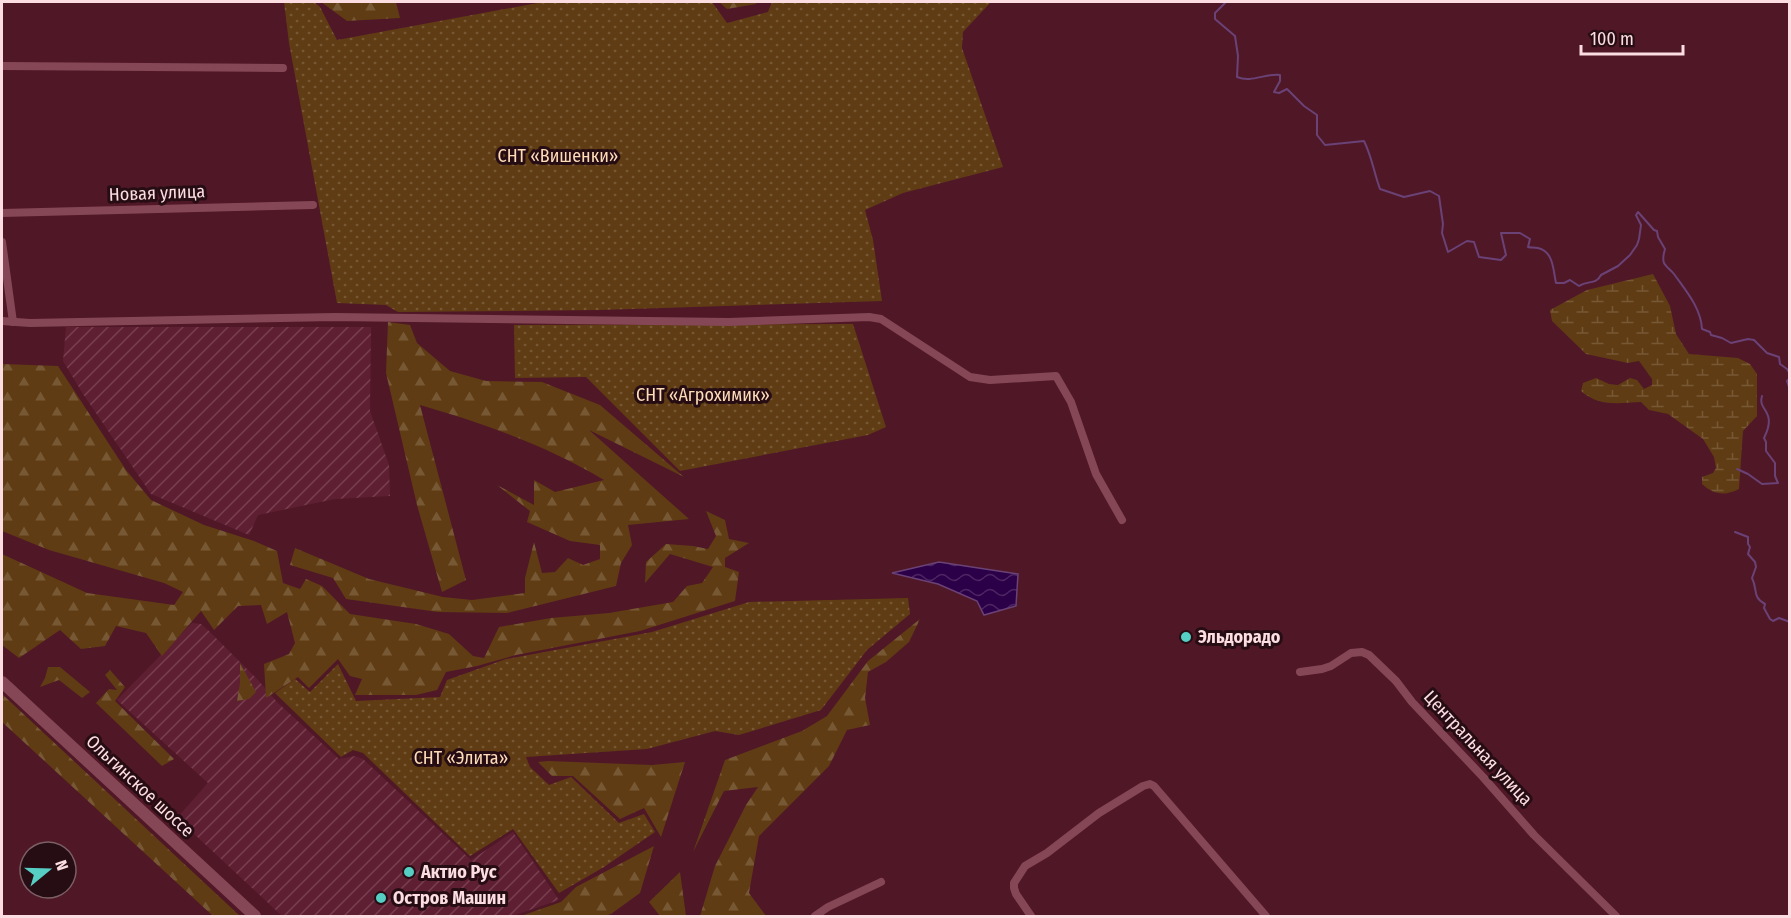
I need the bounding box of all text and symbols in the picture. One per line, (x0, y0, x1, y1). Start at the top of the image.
scale bar (1581, 18, 1683, 56)
text: 100 m (1590, 28, 1634, 50)
park label: СНТ «Вишенки» (498, 145, 618, 167)
street label: Новая улица (108, 180, 206, 206)
park label: СНТ «Агрохимик» (636, 384, 770, 406)
place label: Эльдорадо (1198, 626, 1281, 648)
marker: Эльдорадо (1179, 630, 1193, 644)
street label: Центральная улица (1419, 686, 1537, 810)
street label: Ольгинское шоссе (81, 730, 199, 842)
park label: СНТ «Элита» (414, 747, 508, 769)
north arrow (18, 840, 78, 900)
text: N (51, 858, 72, 873)
place label: Актио Рус (420, 861, 497, 883)
marker: Актио Рус (402, 865, 416, 879)
place label: Остров Машин (393, 887, 506, 909)
marker: Остров Машин (374, 891, 388, 905)

